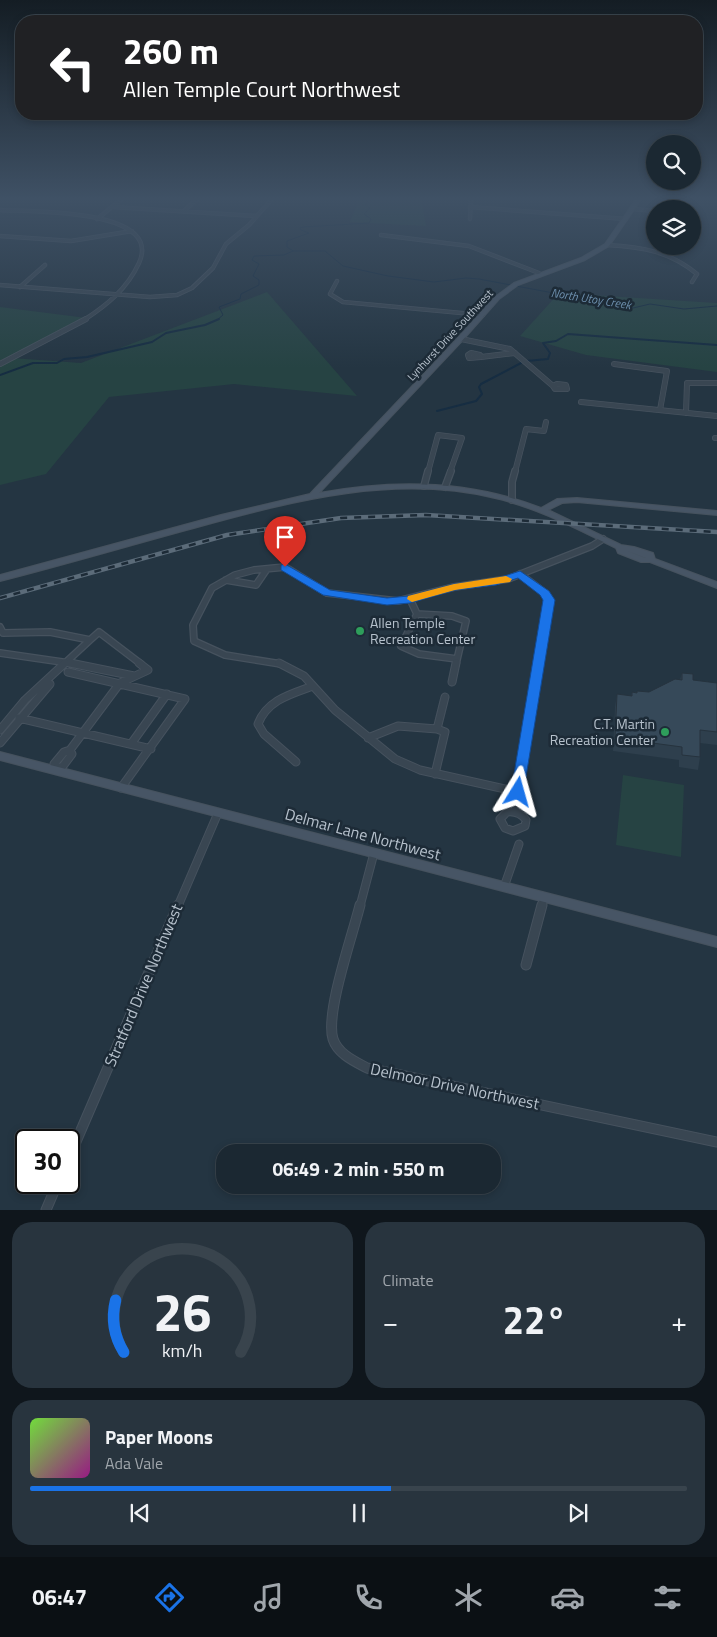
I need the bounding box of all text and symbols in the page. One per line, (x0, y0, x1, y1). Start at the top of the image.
text: 260 m (123, 24, 219, 78)
icon: left (40, 35, 105, 100)
text: Allen Temple Court Northwest (123, 72, 400, 106)
map controls (646, 135, 701, 255)
button: search (646, 135, 701, 190)
button: layers (646, 200, 701, 255)
water label: North Utoy Creek (550, 283, 634, 314)
street label: Lynhurst Drive Southwest (403, 286, 497, 384)
pin (264, 516, 306, 567)
icon: arrive (271, 523, 299, 551)
place label: Allen Temple Recreation Center (370, 612, 475, 649)
marker: Allen Temple Recreation Center (354, 625, 366, 637)
place label: C.T. Martin Recreation Center (550, 713, 655, 750)
marker: C.T. Martin Recreation Center (659, 726, 671, 738)
position arrow (491, 765, 543, 817)
street label: Delmar Lane Northwest (282, 802, 444, 866)
street label: Stratford Drive Northwest (98, 899, 188, 1070)
street label: Delmoor Drive Northwest (368, 1056, 542, 1116)
speed limit sign: 30 (15, 1129, 80, 1194)
text: 06:49 · 2 min · 550 m (272, 1154, 445, 1183)
text: Climate (383, 1268, 434, 1292)
text: 26 (153, 1272, 211, 1351)
text: 22° (503, 1291, 567, 1349)
text: − (383, 1300, 398, 1343)
text: + (671, 1300, 687, 1343)
text: km/h (162, 1337, 202, 1364)
text: Paper Moons (105, 1422, 213, 1451)
text: Ada Vale (105, 1451, 163, 1475)
icon: previous (126, 1499, 154, 1527)
icon: pause (345, 1499, 373, 1527)
icon: next (564, 1499, 592, 1527)
text: 06:47 (32, 1580, 87, 1614)
icon: directions (152, 1580, 187, 1615)
icon: music (251, 1580, 286, 1615)
icon: phone (351, 1580, 386, 1615)
icon: climate (451, 1580, 486, 1615)
icon: car (550, 1580, 585, 1615)
icon: filters (650, 1580, 685, 1615)

